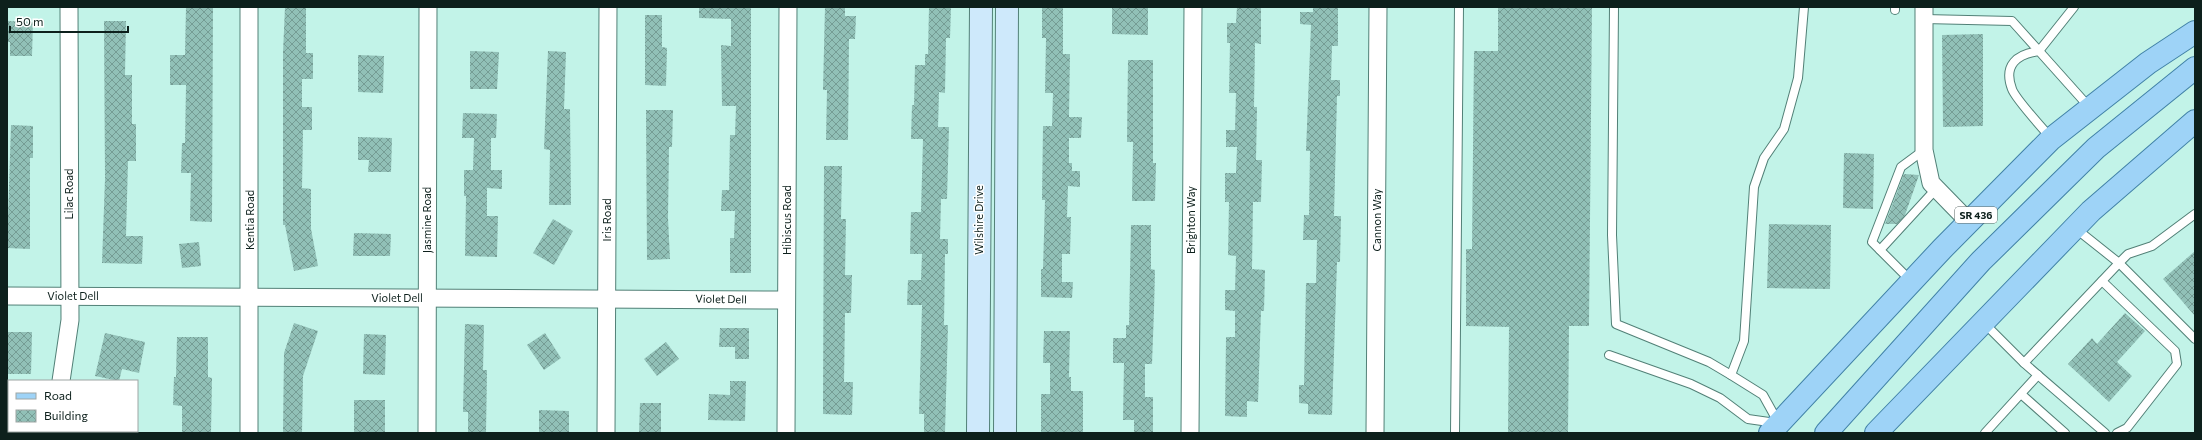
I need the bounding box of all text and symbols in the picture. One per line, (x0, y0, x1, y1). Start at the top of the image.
scale bar (10, 8, 128, 34)
text: 50 m (16, 14, 44, 28)
street label: Lilac Road (62, 169, 75, 219)
street label: Hibiscus Road (780, 185, 793, 255)
street label: Wilshire Drive (972, 185, 985, 255)
street label: Brighton Way (1184, 186, 1197, 254)
street label: Jasmine Road (420, 187, 434, 253)
street label: Cannon Way (1370, 188, 1383, 251)
street label: Kentia Road (243, 190, 256, 250)
street label: Iris Road (600, 198, 613, 242)
road number: SR 436 (1955, 207, 1997, 223)
street label: Violet Dell (47, 289, 99, 302)
street label: Violet Dell (371, 291, 423, 304)
street label: Violet Dell (695, 292, 747, 305)
legend (8, 380, 138, 432)
text: Road (44, 388, 72, 402)
text: Building (44, 408, 88, 422)

